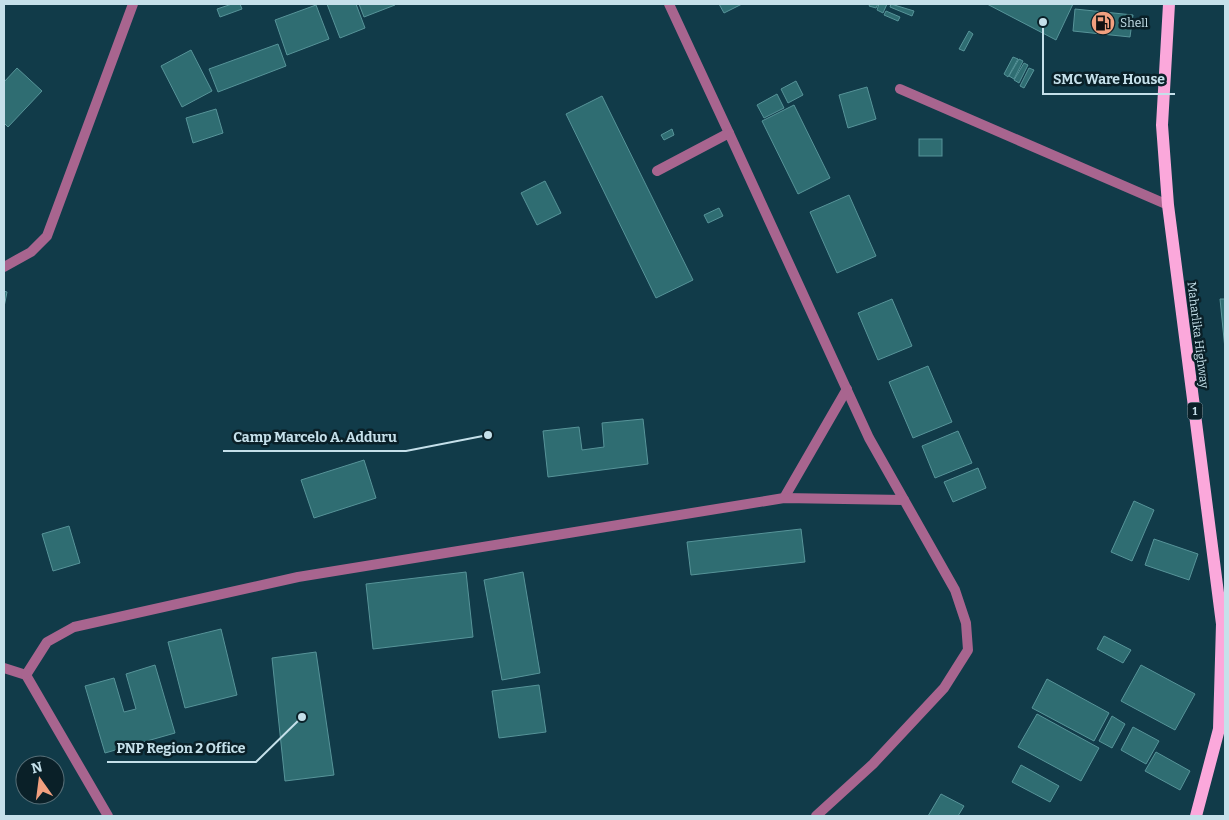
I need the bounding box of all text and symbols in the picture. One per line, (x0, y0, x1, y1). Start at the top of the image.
fuel station icon: Shell (1090, 10, 1116, 36)
place label: Shell (1120, 16, 1149, 30)
callout: SMC Ware House (1043, 65, 1175, 94)
text: SMC Ware House (1053, 71, 1165, 88)
street label: Maharlika Highway (1185, 281, 1212, 390)
road number: 1 (1188, 402, 1202, 420)
callout: Camp Marcelo A. Adduru (223, 422, 406, 451)
text: Camp Marcelo A. Adduru (233, 429, 397, 446)
callout: PNP Region 2 Office (107, 733, 256, 762)
text: PNP Region 2 Office (116, 740, 246, 757)
north arrow (15, 755, 65, 805)
text: N (30, 758, 44, 777)

